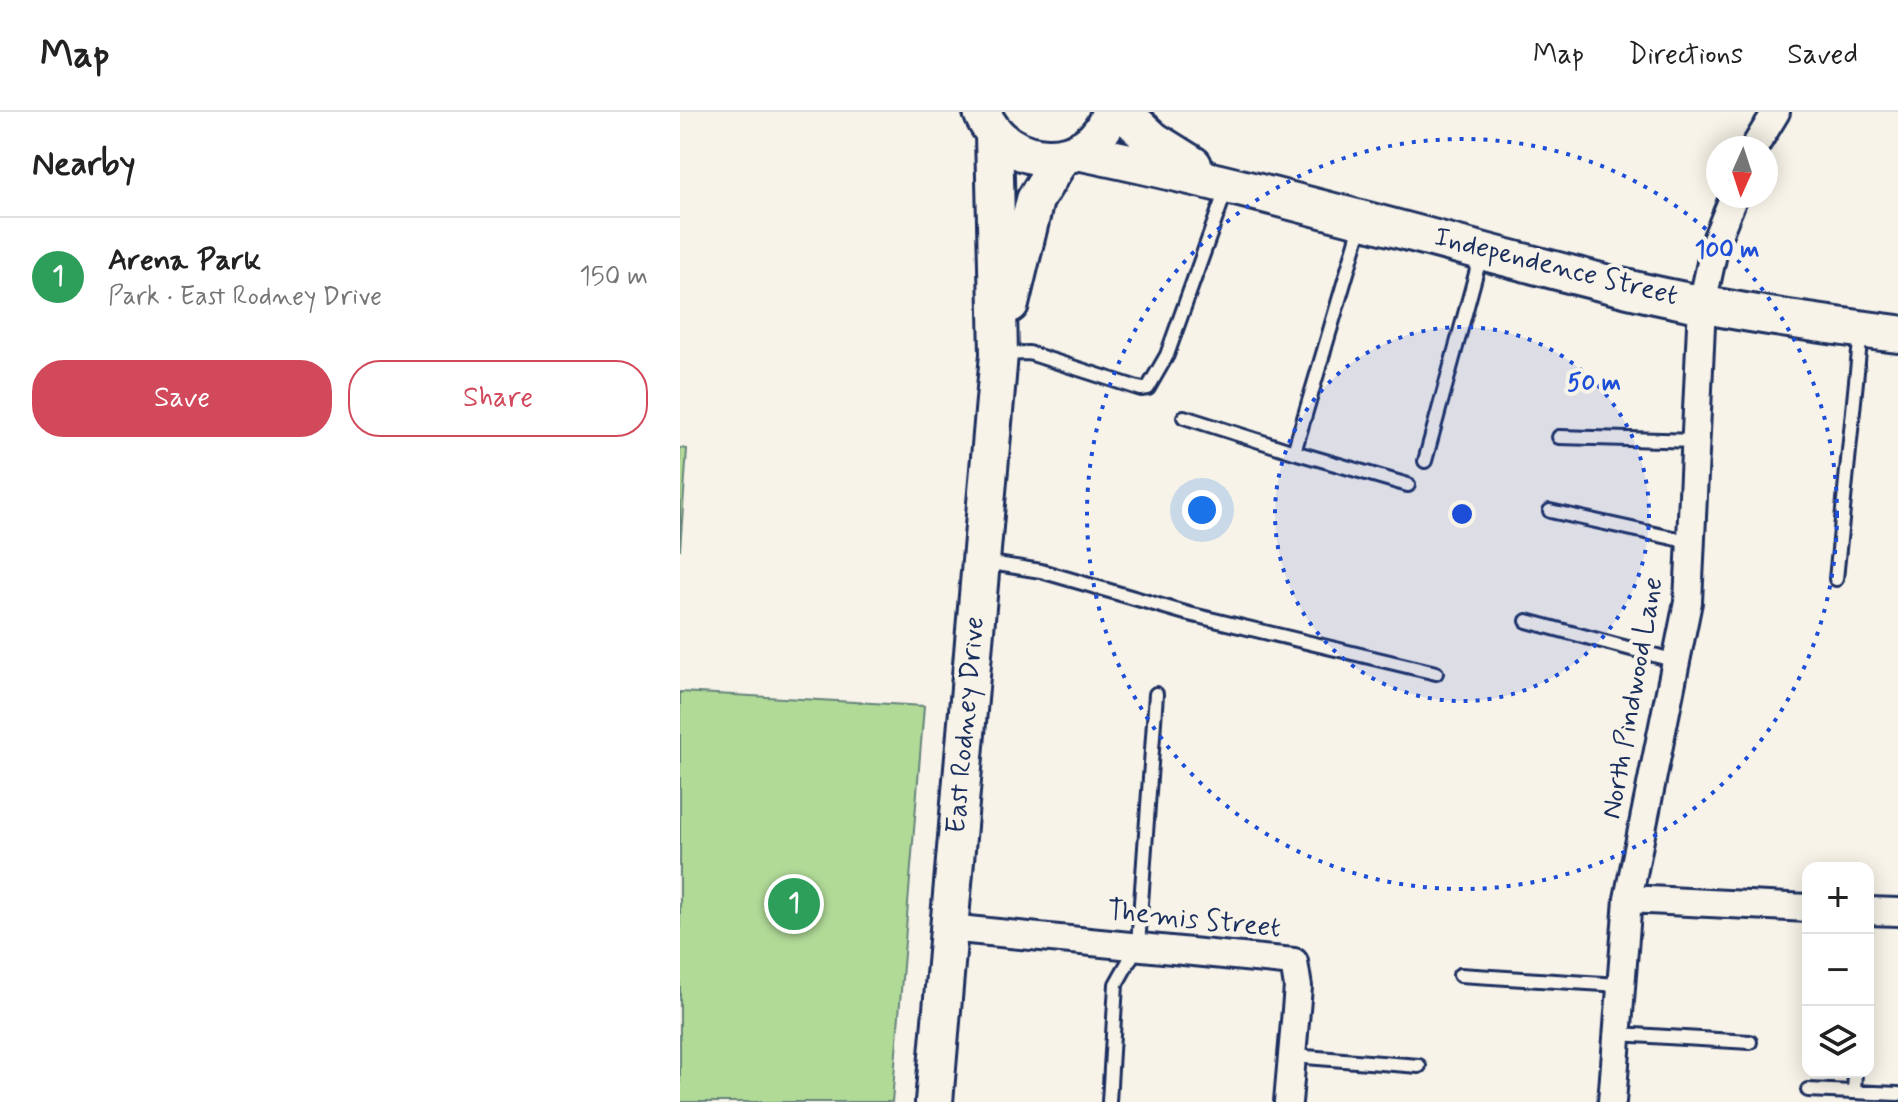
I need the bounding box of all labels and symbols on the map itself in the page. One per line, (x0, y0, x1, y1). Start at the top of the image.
north arrow (1706, 136, 1778, 208)
street label: Independence Street (1430, 219, 1682, 315)
text: 100 m (1695, 235, 1759, 266)
text: 50 m (1567, 368, 1621, 399)
your location (1182, 490, 1222, 530)
centre of rings (1448, 500, 1476, 528)
street label: North Pindwood Lane (1593, 574, 1673, 822)
street label: East Rodney Drive (938, 615, 994, 835)
pin: 1 (768, 874, 820, 934)
street label: Themis Street (1105, 892, 1283, 948)

